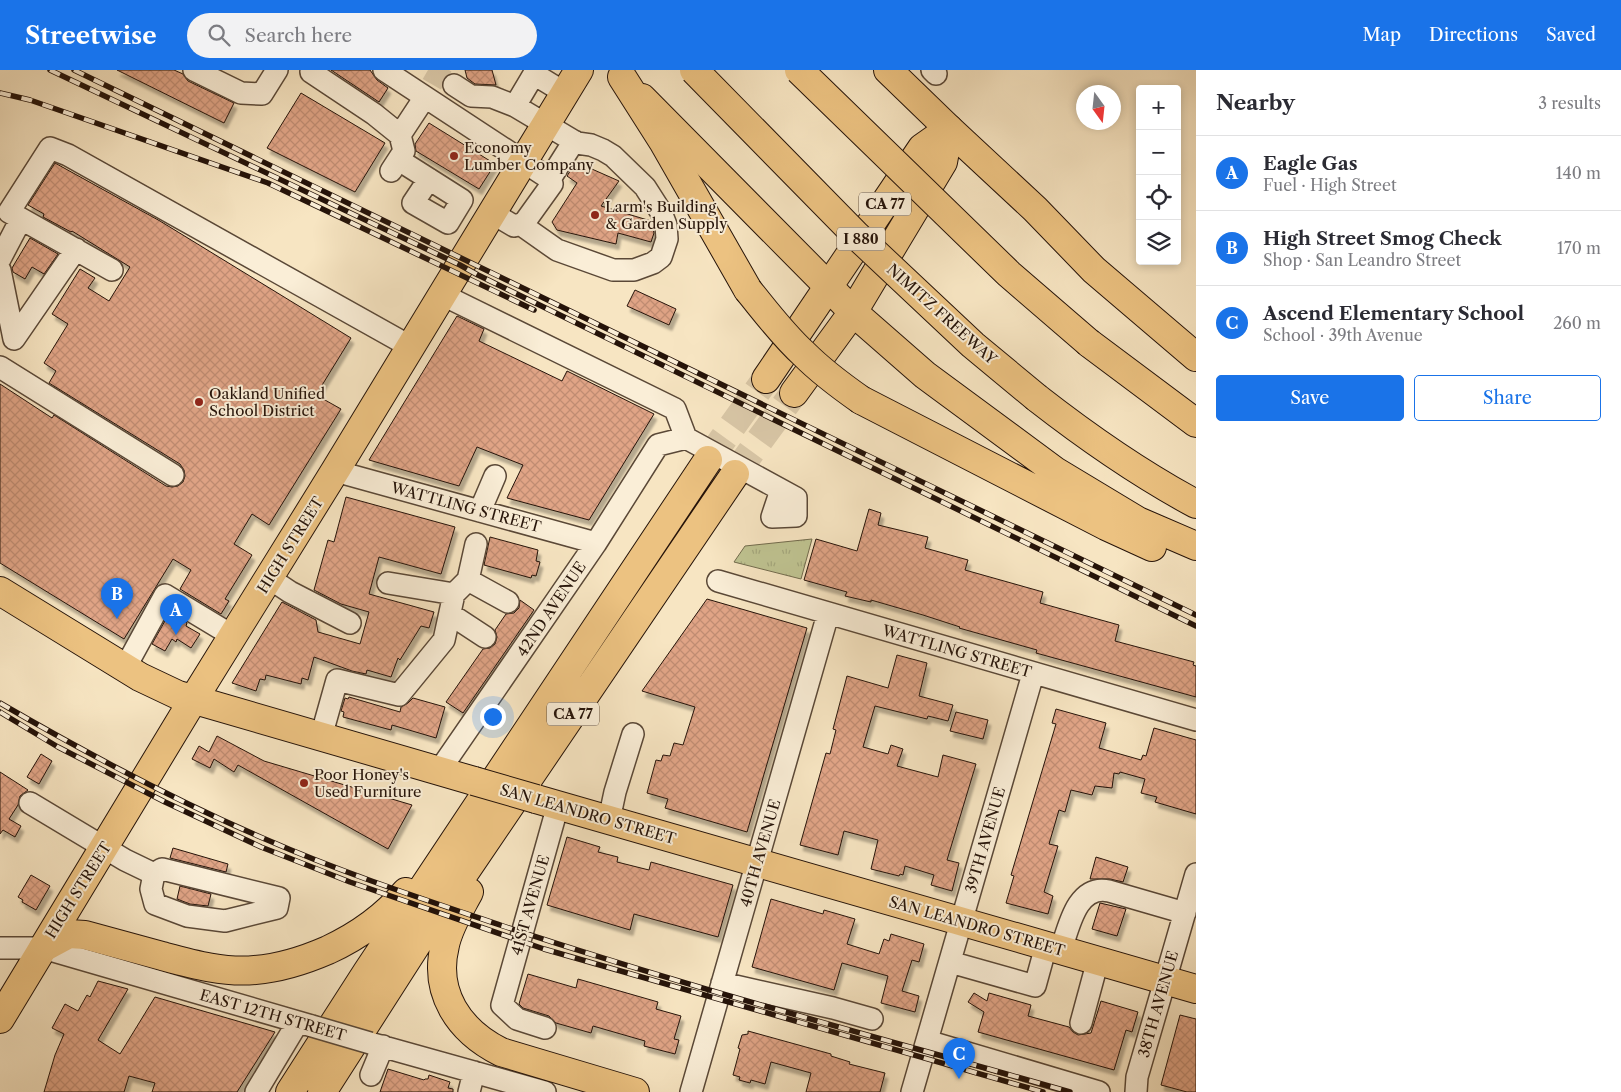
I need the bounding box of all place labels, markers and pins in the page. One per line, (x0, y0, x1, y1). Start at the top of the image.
place label: Economy Lumber Company (464, 138, 594, 174)
marker: Economy Lumber Company (448, 150, 460, 162)
place label: Larm's Building & Garden Supply (605, 197, 728, 233)
marker: Larm's Building & Garden Supply (589, 209, 601, 221)
place label: Oakland Unified School District (209, 384, 325, 420)
marker: Oakland Unified School District (193, 396, 205, 408)
pin: B (101, 578, 133, 619)
pin: A (160, 594, 192, 635)
place label: Poor Honey's Used Furniture (314, 765, 422, 801)
marker: Poor Honey's Used Furniture (298, 777, 310, 789)
pin: C (943, 1038, 975, 1079)

